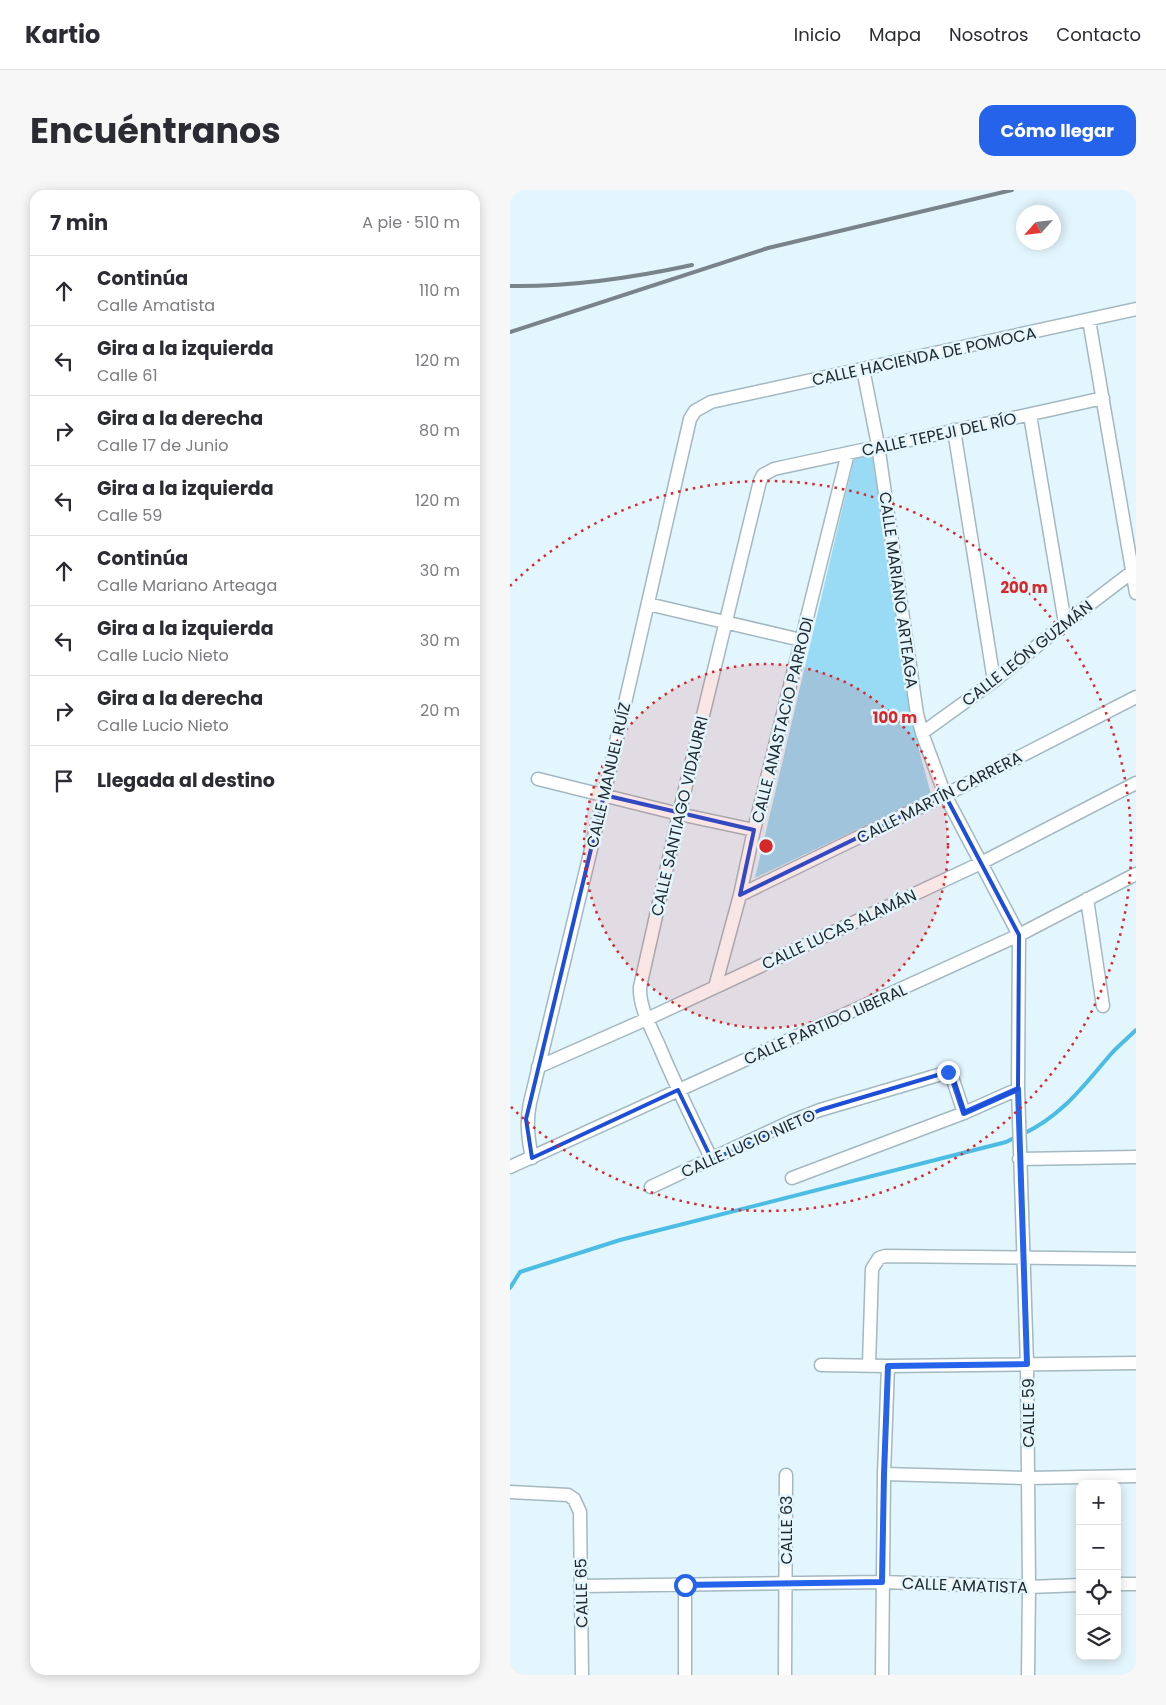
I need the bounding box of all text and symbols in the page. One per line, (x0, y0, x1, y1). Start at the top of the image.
text: Kartio (25, 18, 100, 51)
text: Inicio (794, 22, 841, 47)
text: Mapa (869, 22, 921, 47)
text: Nosotros (949, 22, 1028, 47)
text: Contacto (1056, 22, 1141, 47)
button: Cómo llegar (979, 105, 1136, 156)
text: Encuéntranos (30, 106, 281, 155)
north arrow (1016, 205, 1061, 250)
text: 7 min (50, 208, 108, 237)
text: A pie · 510 m (362, 211, 460, 234)
text: Continúa (97, 265, 188, 292)
icon: ahead (50, 277, 78, 305)
text: 110 m (419, 279, 460, 302)
text: Calle Amatista (97, 294, 215, 317)
street label: CALLE HACIENDA DE POMOCA (810, 321, 1038, 391)
text: Gira a la izquierda (97, 335, 274, 362)
icon: left (50, 347, 78, 375)
text: 120 m (415, 349, 460, 372)
text: Calle 61 (97, 364, 158, 387)
text: Gira a la derecha (97, 405, 263, 432)
street label: CALLE TEPEJI DEL RÍO (860, 407, 1018, 462)
icon: right (50, 417, 78, 445)
text: 80 m (419, 419, 460, 442)
text: Calle 17 de Junio (97, 434, 229, 457)
text: Gira a la izquierda (97, 475, 274, 502)
icon: left (50, 487, 78, 515)
text: 120 m (415, 489, 460, 512)
street label: CALLE MARIANO ARTEAGA (873, 490, 924, 690)
text: Calle 59 (97, 504, 162, 527)
text: Continúa (97, 545, 188, 572)
icon: ahead (50, 557, 78, 585)
text: 30 m (420, 559, 460, 582)
text: Calle Mariano Arteaga (97, 574, 277, 597)
text: 200 m (1000, 577, 1048, 598)
street label: CALLE LEÓN GUZMÁN (957, 595, 1098, 712)
text: Gira a la izquierda (97, 615, 274, 642)
street label: CALLE ANASTACIO PARRODI (746, 615, 819, 826)
icon: left (50, 627, 78, 655)
text: 30 m (420, 629, 460, 652)
text: Calle Lucio Nieto (97, 644, 229, 667)
text: Gira a la derecha (97, 685, 263, 712)
icon: right (50, 697, 78, 725)
text: 20 m (420, 699, 460, 722)
street label: CALLE MANUEL RUÍZ (581, 700, 636, 850)
text: 100 m (873, 707, 917, 728)
text: Calle Lucio Nieto (97, 714, 229, 737)
street label: CALLE SANTIAGO VIDAURRI (645, 714, 714, 918)
street label: CALLE MARTÍN CARRERA (852, 746, 1026, 849)
icon: arrive (50, 767, 78, 795)
text: Llegada al destino (97, 767, 275, 794)
centre of rings (757, 837, 775, 855)
street label: CALLE LUCAS ALAMÁN (758, 883, 920, 975)
street label: CALLE PARTIDO LIBERAL (740, 978, 910, 1071)
route end (937, 1061, 960, 1084)
street label: CALLE LUCIO NIETO (677, 1103, 819, 1183)
street label: CALLE 59 (1017, 1378, 1040, 1448)
map controls (1076, 1480, 1121, 1660)
button: + (1076, 1480, 1121, 1525)
street label: CALLE 63 (775, 1495, 798, 1565)
button: − (1076, 1525, 1121, 1570)
street label: CALLE 65 (569, 1558, 594, 1628)
button: locate (1076, 1570, 1121, 1615)
street label: CALLE AMATISTA (902, 1572, 1029, 1599)
route start (674, 1574, 697, 1597)
button: layers (1076, 1615, 1121, 1660)

